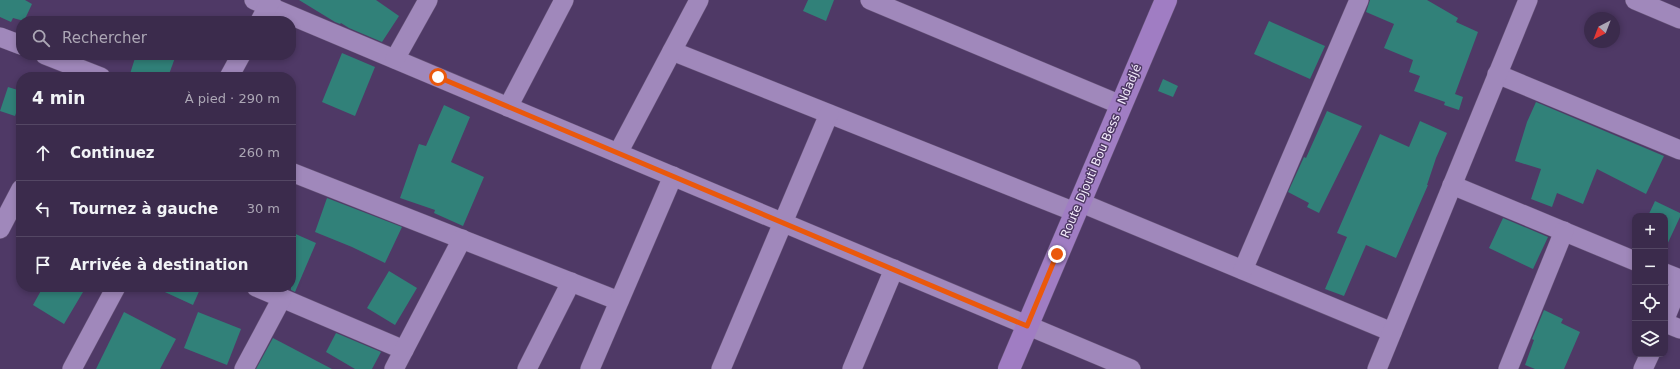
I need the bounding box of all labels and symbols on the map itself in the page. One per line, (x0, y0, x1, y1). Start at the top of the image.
north arrow (1584, 12, 1620, 48)
street label: Route Djouti Bou Bess - Ndadjé (1058, 62, 1144, 240)
route start (429, 68, 447, 86)
route end (1048, 245, 1066, 263)

